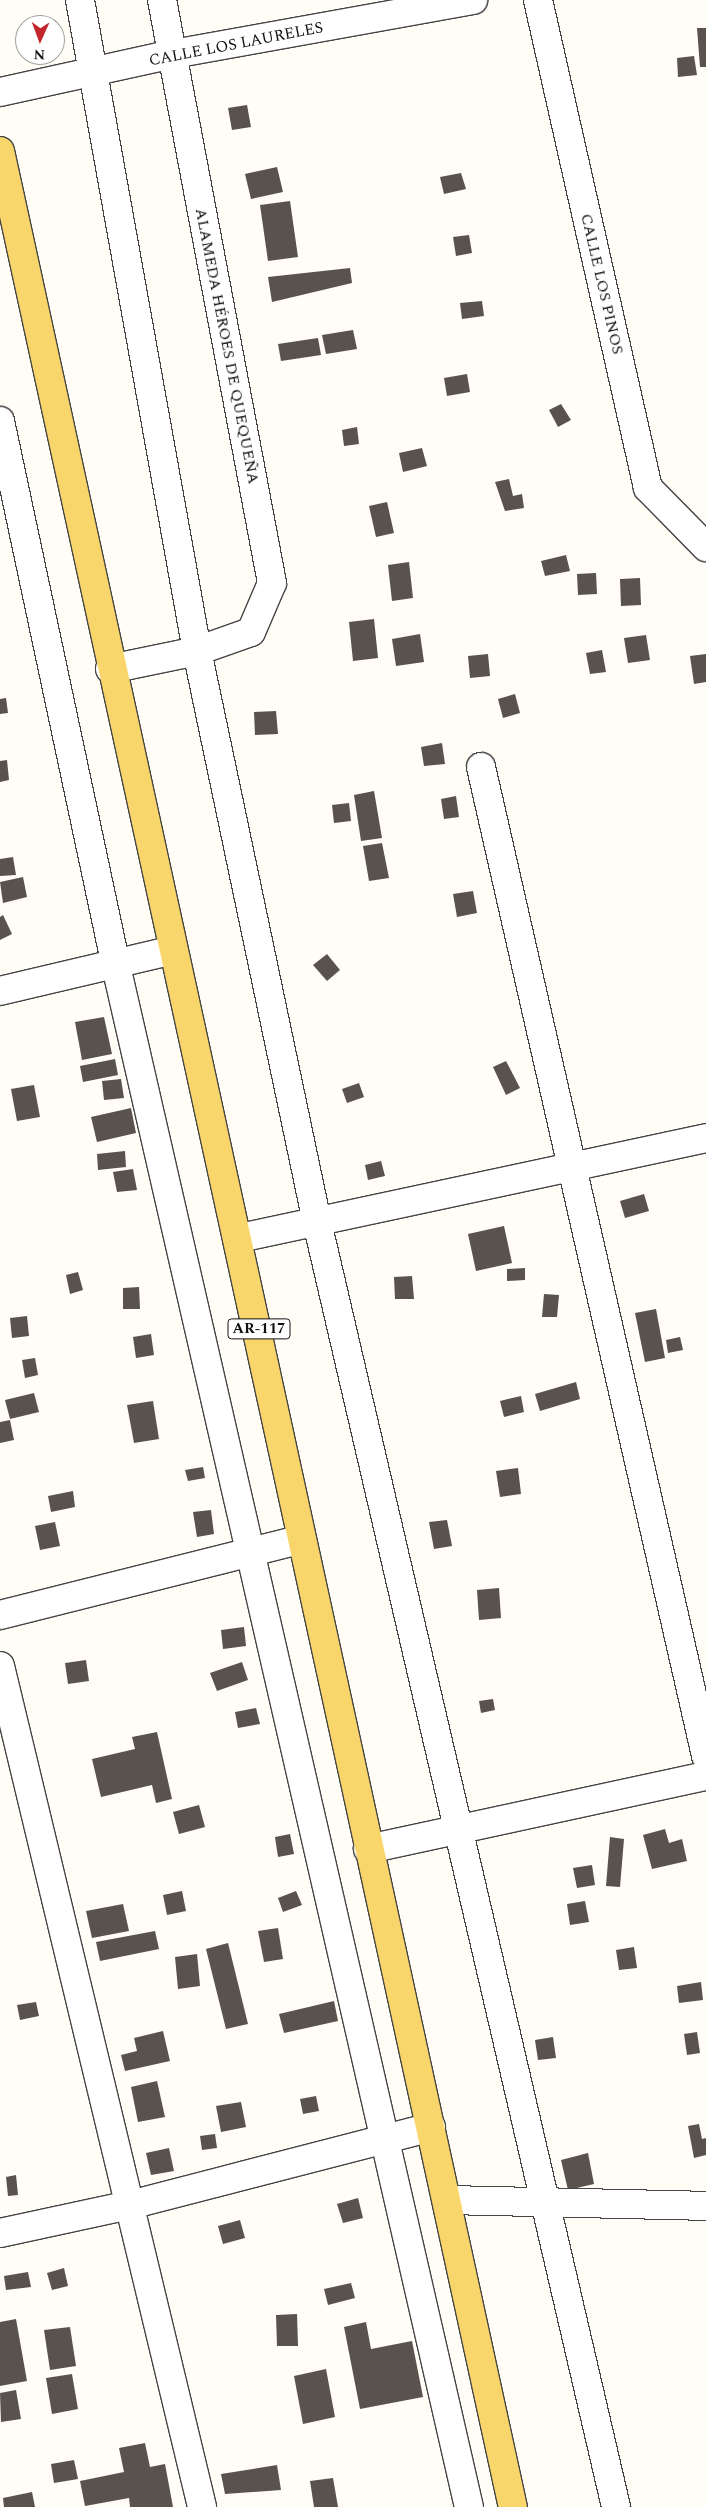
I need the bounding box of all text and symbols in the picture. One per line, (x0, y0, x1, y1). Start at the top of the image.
north arrow (15, 15, 65, 65)
street label: CALLE LOS LAURELES (147, 18, 325, 70)
text: N (33, 44, 46, 65)
street label: ALAMEDA HÉROES DE QUEQUEÑA (191, 206, 263, 486)
street label: CALLE LOS PINOS (576, 212, 628, 356)
road number: AR-117 (226, 1316, 292, 1342)

